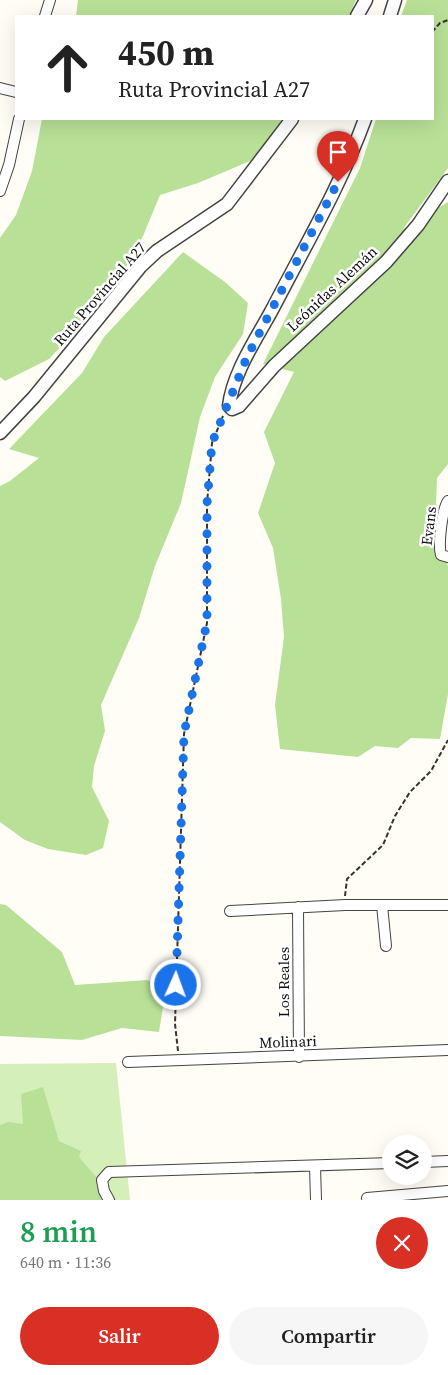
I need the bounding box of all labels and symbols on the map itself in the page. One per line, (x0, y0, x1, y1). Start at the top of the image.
pin (317, 131, 359, 182)
street label: Ruta Provincial A27 (49, 237, 151, 350)
street label: Leónidas Alemán (282, 241, 381, 336)
street label: Evans (416, 505, 441, 547)
street label: Los Reales (273, 947, 294, 1017)
position arrow (149, 958, 201, 1010)
street label: Molinari (259, 1030, 317, 1053)

